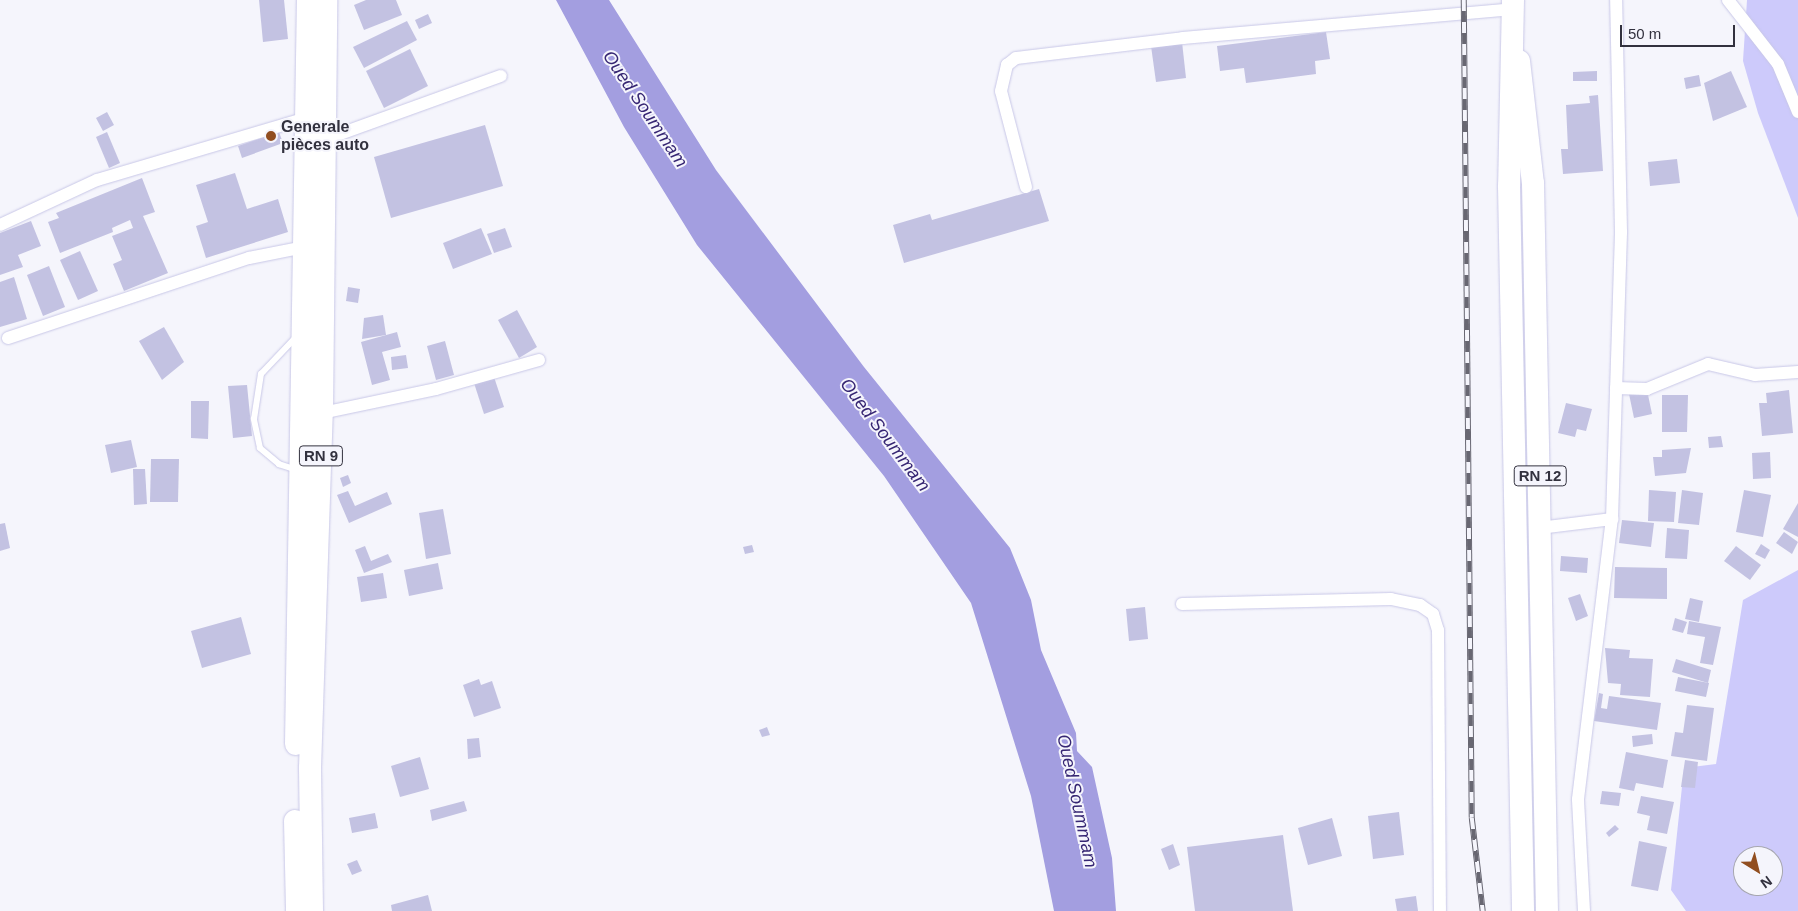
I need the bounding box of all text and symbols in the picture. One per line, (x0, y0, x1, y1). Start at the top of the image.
scale bar (1623, 15, 1738, 47)
text: 50 m (1628, 25, 1661, 42)
water label: Oued Soummam (598, 47, 692, 171)
place label: Generale pièces auto (281, 117, 369, 155)
marker: Generale pièces auto (265, 130, 277, 142)
water label: Oued Soummam (835, 374, 935, 496)
road number: RN 9 (298, 444, 344, 468)
road number: RN 12 (1512, 464, 1568, 488)
water label: Oued Soummam (1052, 732, 1102, 870)
north arrow (1733, 846, 1783, 896)
text: N (1757, 873, 1775, 892)

